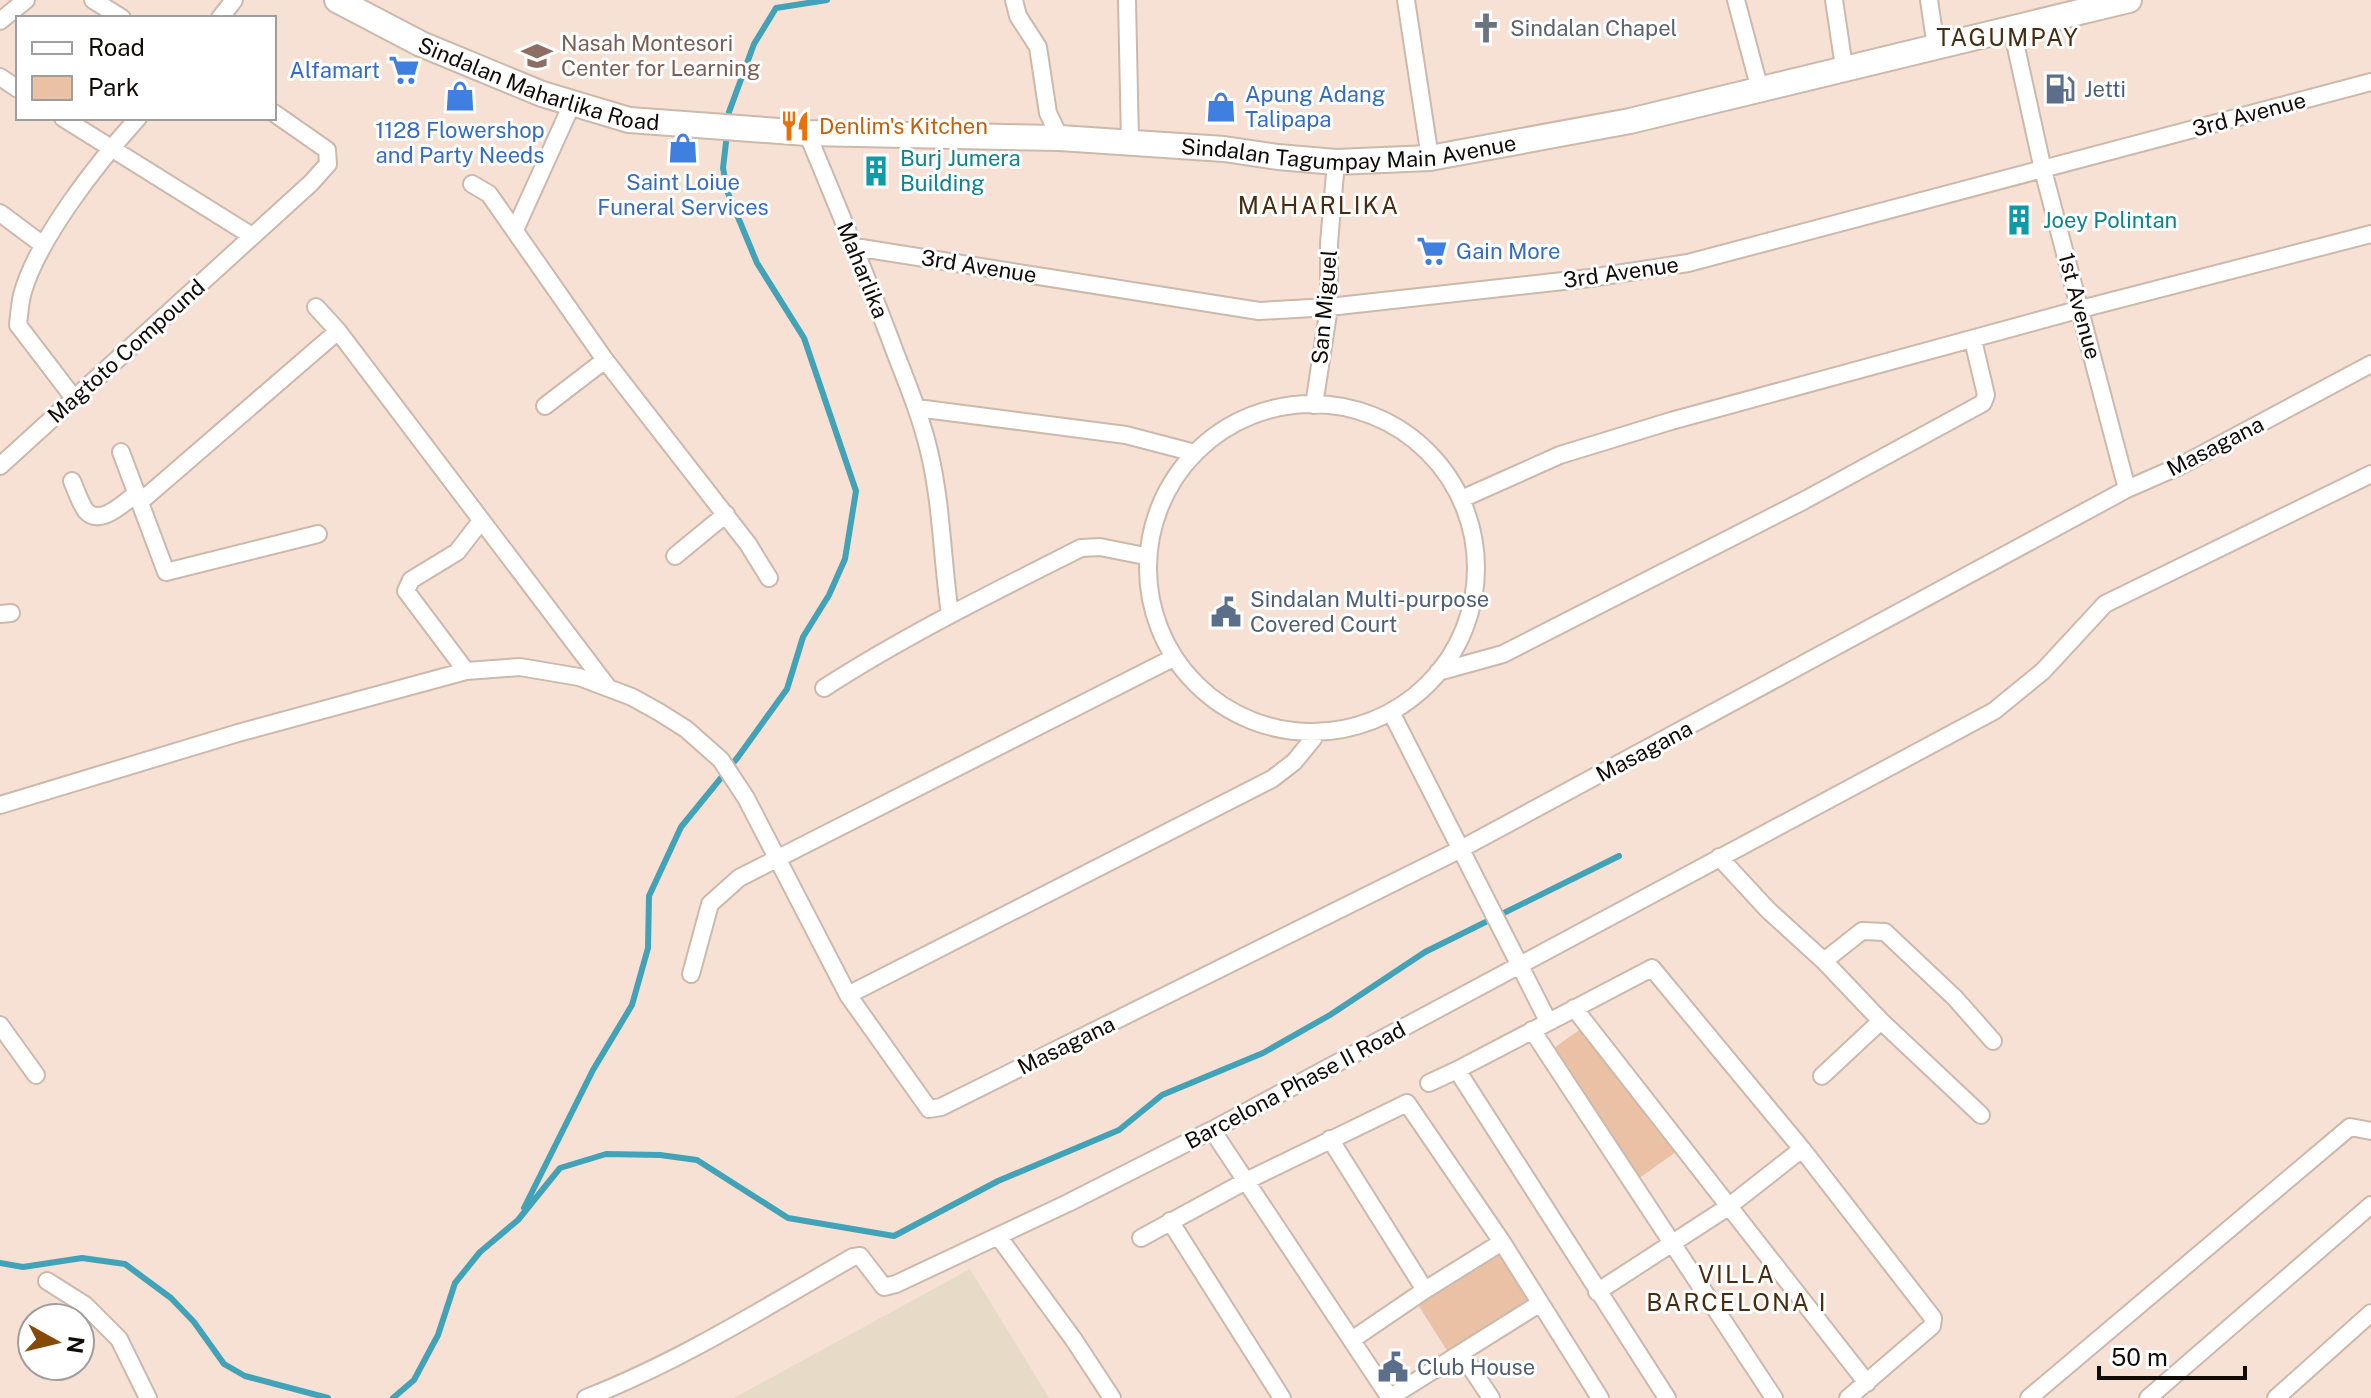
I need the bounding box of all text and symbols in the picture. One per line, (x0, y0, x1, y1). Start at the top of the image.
church icon: Sindalan Chapel (1469, 11, 1503, 45)
place label: Sindalan Chapel (1510, 15, 1677, 41)
legend (16, 16, 276, 120)
district label: TAGUMPAY (1936, 23, 2080, 51)
place label: Nasah Montesori Center for Learning (561, 30, 760, 81)
street label: Sindalan Maharlika Road (414, 31, 660, 135)
text: Road (88, 33, 145, 61)
school or university icon: Nasah Montesori Center for Learning (520, 39, 554, 73)
supermarket icon: Alfamart (387, 53, 421, 87)
place label: Alfamart (289, 57, 380, 83)
fuel station icon: Jetti (2043, 72, 2077, 106)
text: Park (88, 73, 139, 101)
place label: Jetti (2084, 76, 2126, 102)
shop icon: 1128 Flowershop and Party Needs (443, 79, 477, 113)
place label: Apung Adang Talipapa (1245, 81, 1385, 132)
street label: 3rd Avenue (2189, 86, 2309, 142)
shop icon: Apung Adang Talipapa (1204, 90, 1238, 124)
restaurant icon: Denlim's Kitchen (778, 109, 812, 143)
place label: Denlim's Kitchen (819, 113, 988, 139)
place label: 1128 Flowershop and Party Needs (375, 117, 545, 168)
street label: Sindalan Tagumpay Main Avenue (1180, 129, 1518, 176)
shop icon: Saint Loiue Funeral Services (666, 131, 700, 165)
place label: Burj Jumera Building (900, 145, 1021, 196)
building icon: Burj Jumera Building (859, 154, 893, 188)
place label: Saint Loiue Funeral Services (597, 169, 769, 220)
district label: MAHARLIKA (1238, 191, 1400, 219)
building icon: Joey Polintan (2002, 203, 2036, 237)
place label: Joey Polintan (2043, 207, 2177, 233)
street label: Maharlika (832, 218, 894, 322)
supermarket icon: Gain More (1415, 234, 1449, 268)
place label: Gain More (1456, 238, 1561, 264)
street label: 3rd Avenue (920, 244, 1038, 288)
street label: San Miguel (1306, 249, 1342, 365)
street label: 1st Avenue (2053, 250, 2107, 362)
street label: 3rd Avenue (1562, 251, 1680, 293)
street label: Magtoto Compound (42, 274, 210, 428)
street label: Masagana (2162, 411, 2268, 481)
place label: Sindalan Multi-purpose Covered Court (1250, 586, 1489, 637)
public building icon: Sindalan Multi-purpose Covered Court (1209, 595, 1243, 629)
street label: Masagana (1591, 715, 1697, 787)
street label: Masagana (1013, 1010, 1119, 1080)
street label: Barcelona Phase II Road (1180, 1016, 1410, 1154)
district label: VILLA BARCELONA I (1646, 1260, 1828, 1316)
north arrow (16, 1302, 96, 1382)
scale bar (2099, 1330, 2245, 1380)
text: N (62, 1334, 90, 1355)
text: 50 m (2111, 1343, 2168, 1371)
public building icon: Club House (1376, 1350, 1410, 1384)
place label: Club House (1417, 1354, 1535, 1380)

